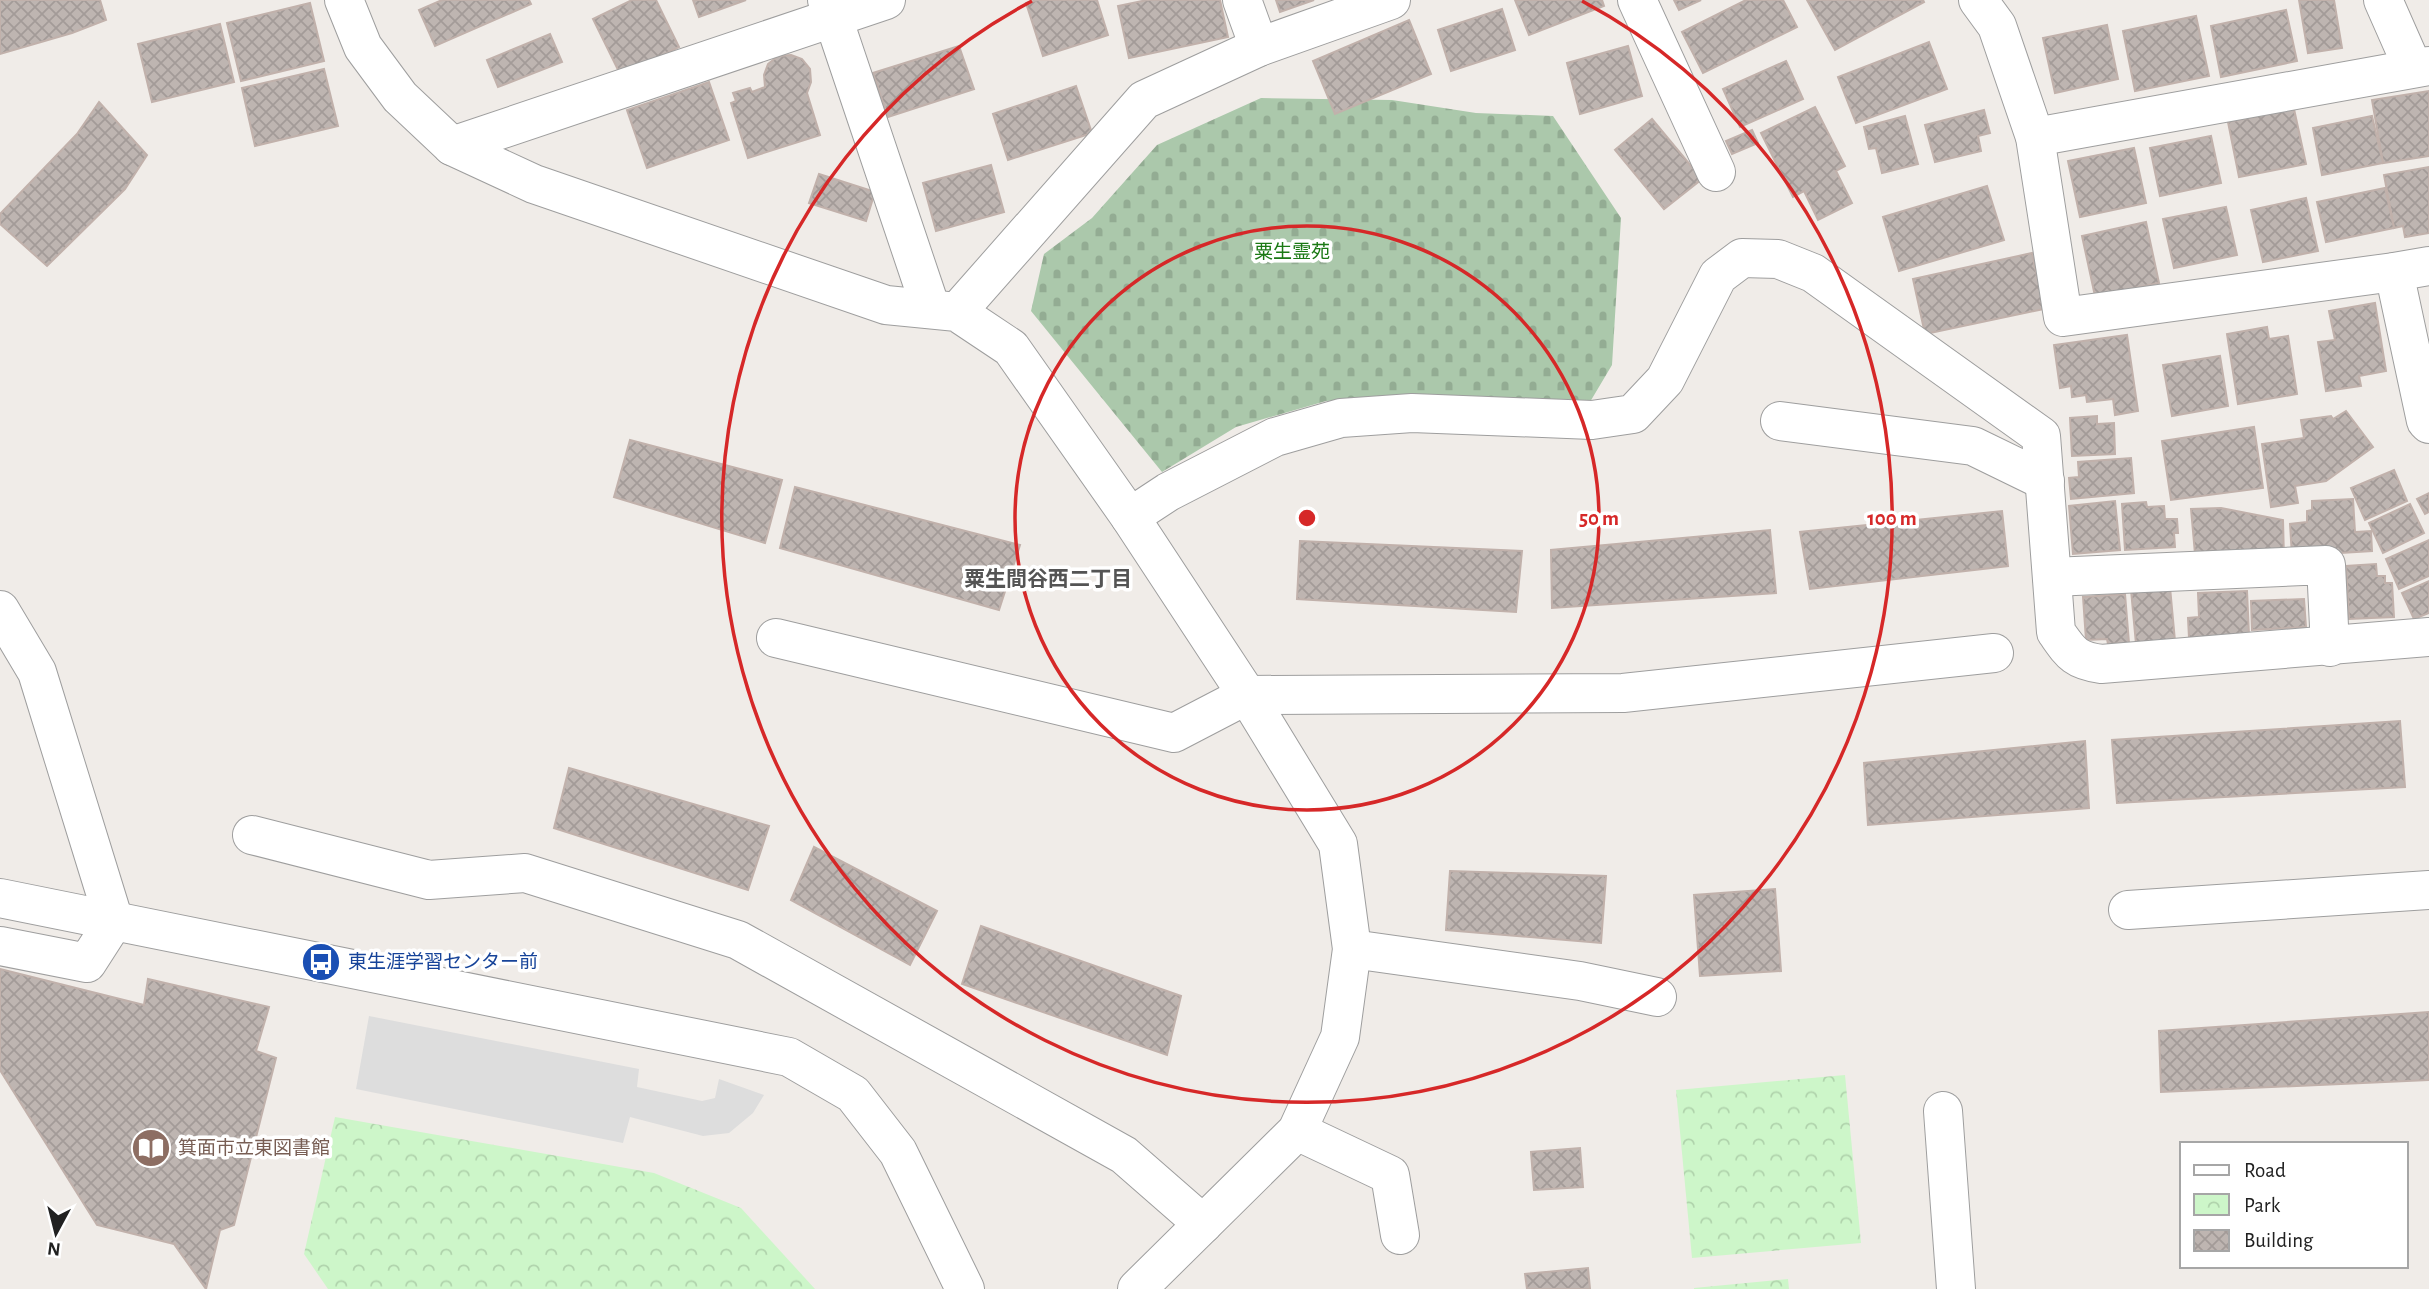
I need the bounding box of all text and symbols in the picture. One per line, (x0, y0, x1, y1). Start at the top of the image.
park label: 粟生霊苑 (1254, 242, 1330, 262)
centre of rings (1295, 506, 1319, 530)
text: 50 m (1579, 508, 1619, 529)
text: 100 m (1867, 508, 1917, 529)
district label: 粟生間谷西二丁目 (964, 568, 1132, 590)
bus stop icon: 東生涯学習センター前 (300, 941, 342, 983)
place label: 東生涯学習センター前 (348, 951, 538, 972)
library icon: 箕面市立東図書館 (130, 1127, 172, 1169)
place label: 箕面市立東図書館 (178, 1137, 330, 1158)
legend (2180, 1142, 2408, 1268)
text: Road (2244, 1160, 2286, 1181)
text: Park (2244, 1195, 2281, 1216)
north arrow (21, 1198, 91, 1268)
text: Building (2244, 1230, 2314, 1251)
text: N (46, 1238, 62, 1259)

